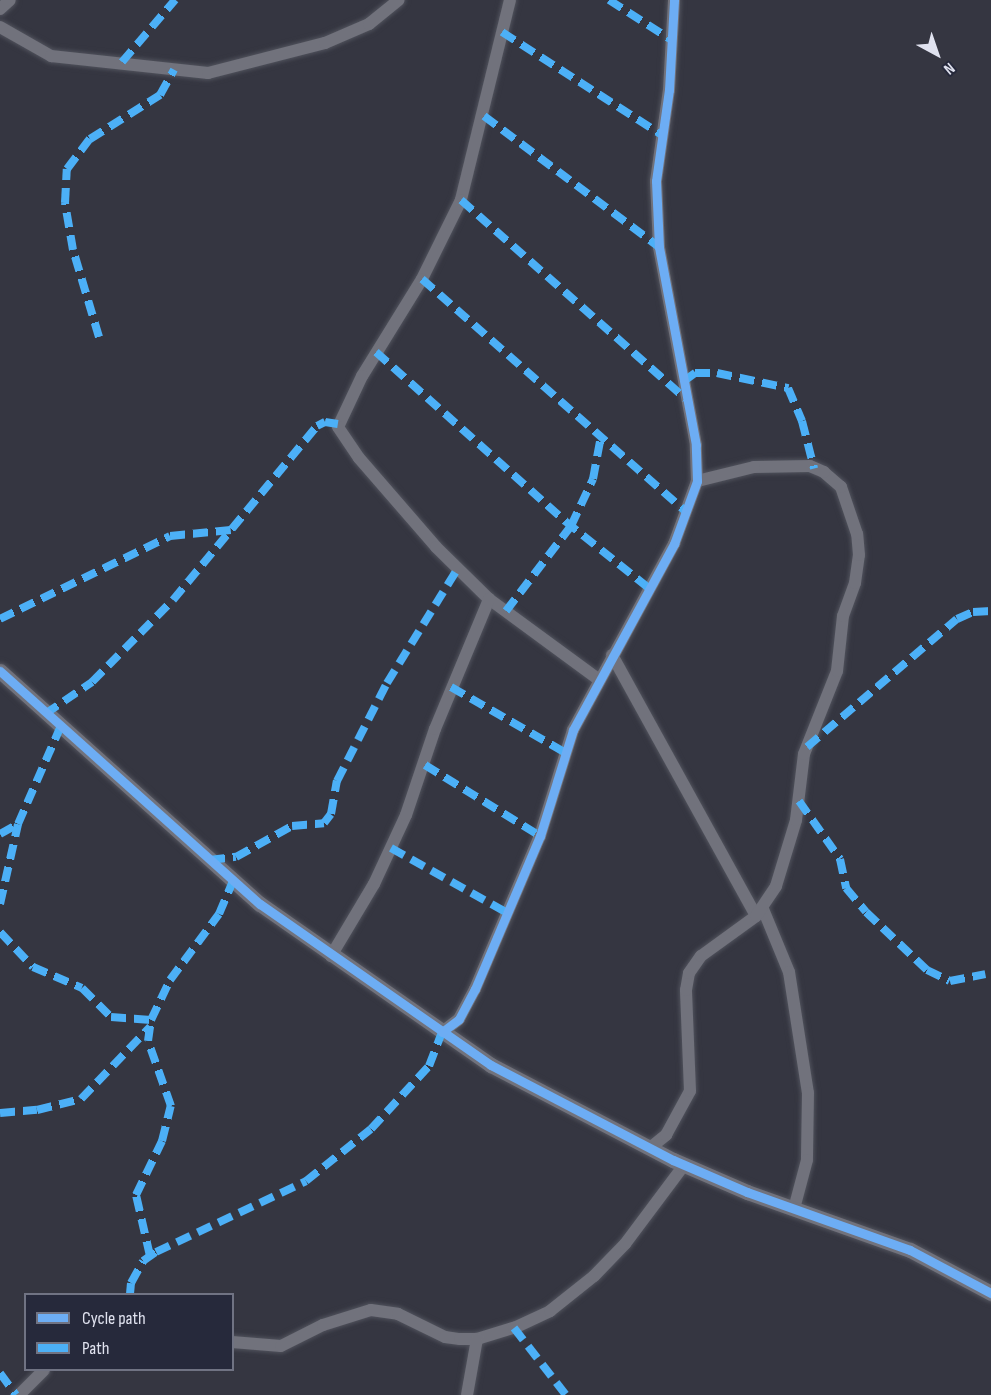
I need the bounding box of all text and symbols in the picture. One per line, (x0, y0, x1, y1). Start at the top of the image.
north arrow (907, 24, 967, 84)
text: N (940, 58, 958, 78)
legend (24, 1293, 234, 1371)
text: Cycle path (82, 1308, 146, 1329)
text: Path (82, 1338, 110, 1359)

